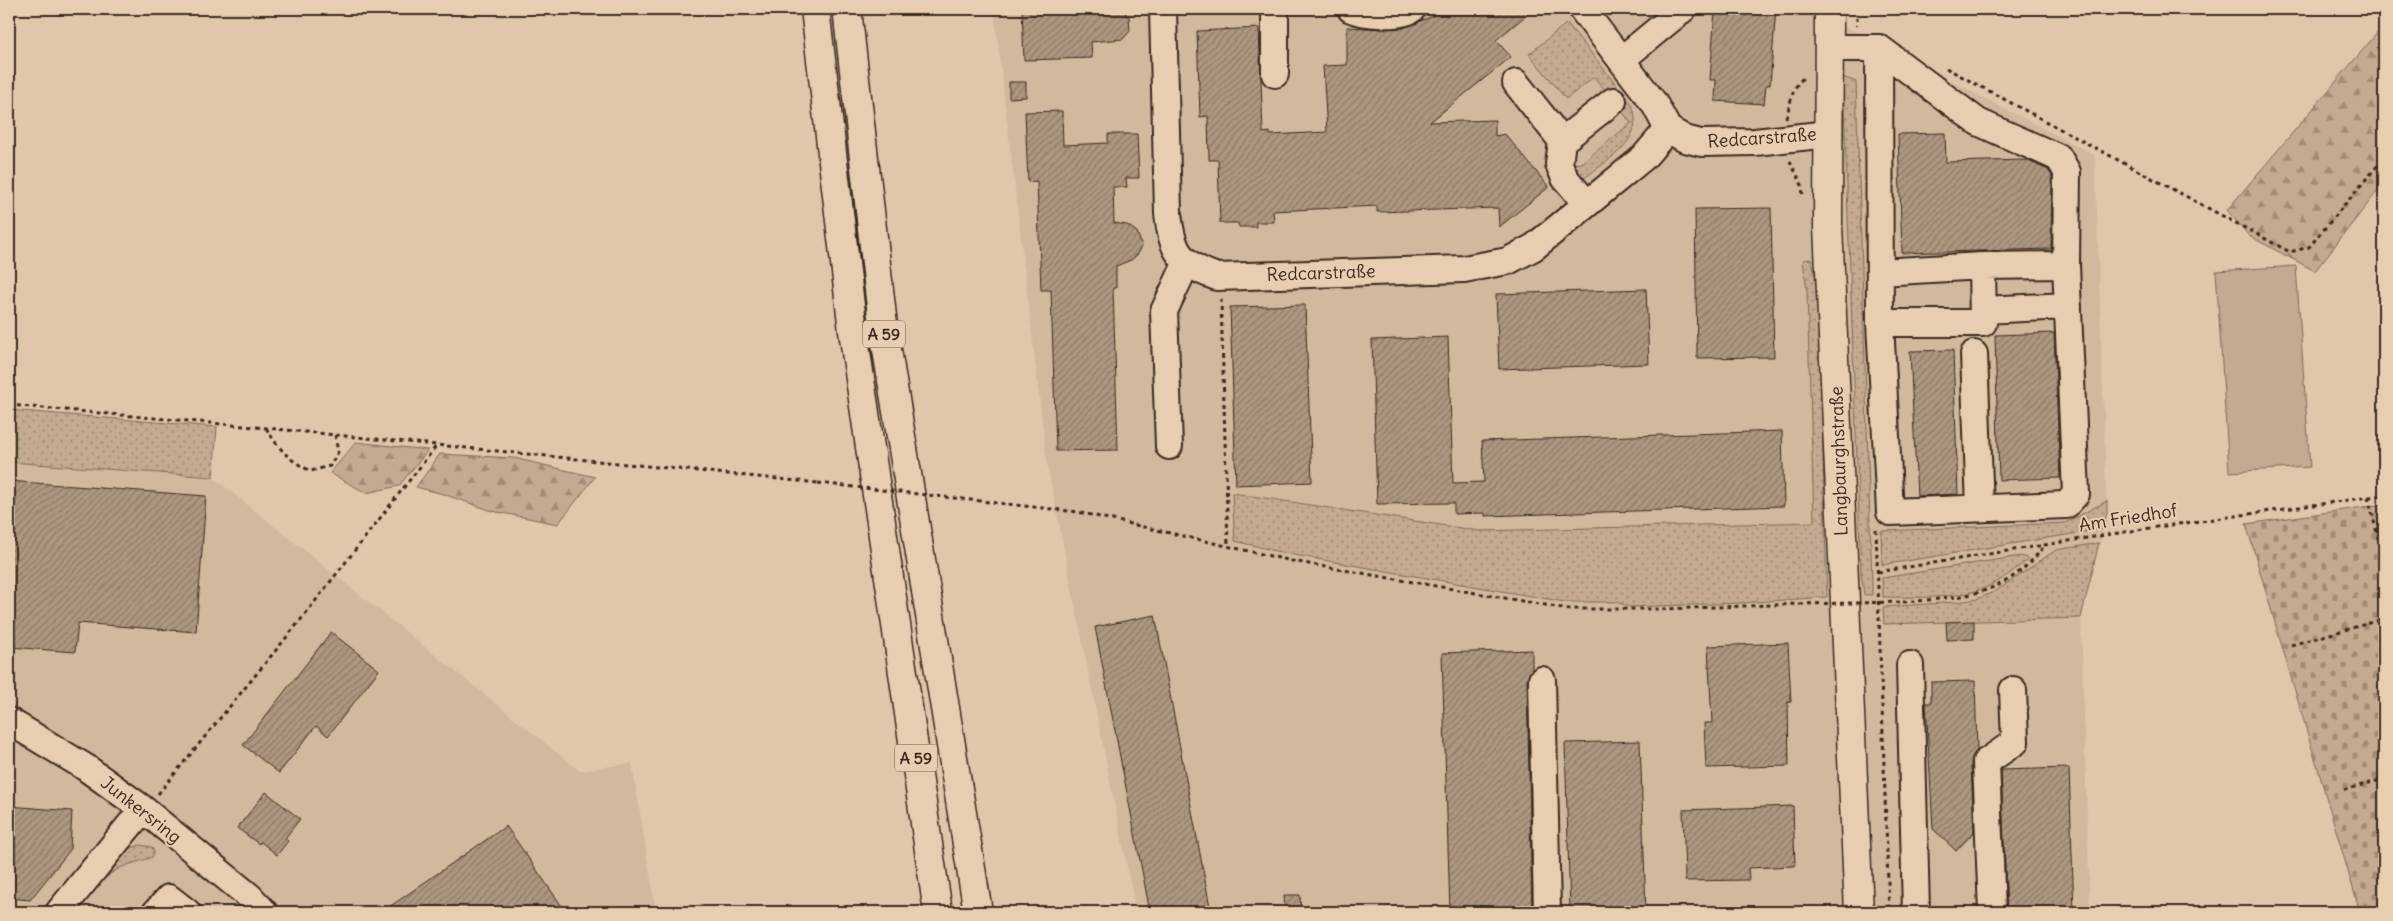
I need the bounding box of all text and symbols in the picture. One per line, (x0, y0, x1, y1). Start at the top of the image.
street label: Redcarstraße (1707, 122, 1817, 153)
street label: Redcarstraße (1266, 259, 1376, 286)
road number: A 59 (863, 320, 905, 348)
street label: Langbaurghstraße (1824, 386, 1853, 536)
street label: Am Friedhof (2077, 498, 2180, 537)
road number: A 59 (895, 744, 937, 771)
street label: Junkersring (96, 771, 186, 848)

